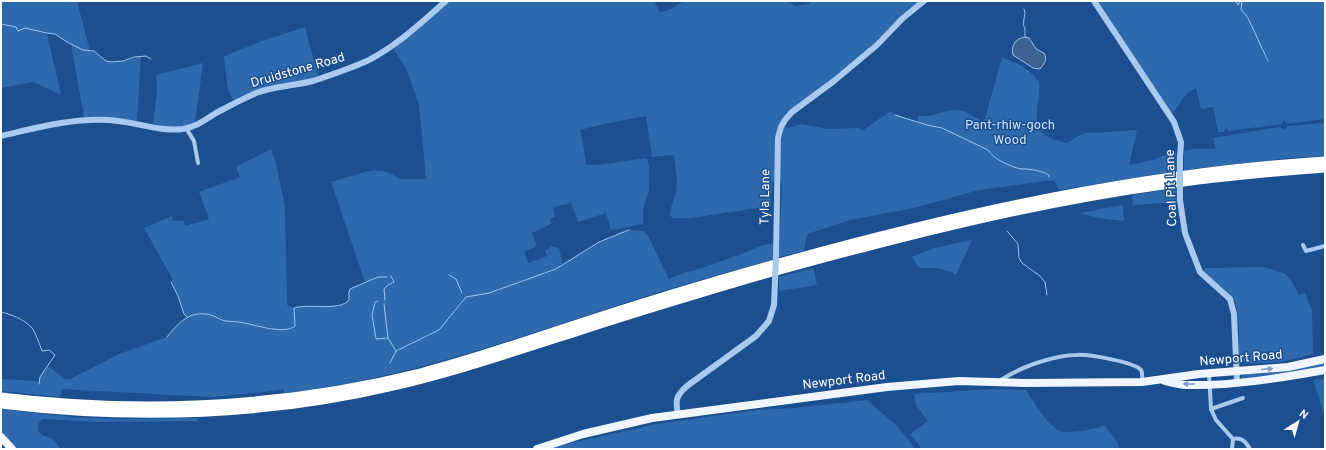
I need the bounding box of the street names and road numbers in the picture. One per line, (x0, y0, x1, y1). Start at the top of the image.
street label: Druidstone Road (249, 50, 347, 92)
street label: Coal Pit Lane (1163, 149, 1181, 227)
street label: Tyla Lane (758, 169, 774, 225)
street label: Newport Road (1199, 347, 1283, 371)
street label: Newport Road (802, 368, 886, 394)

